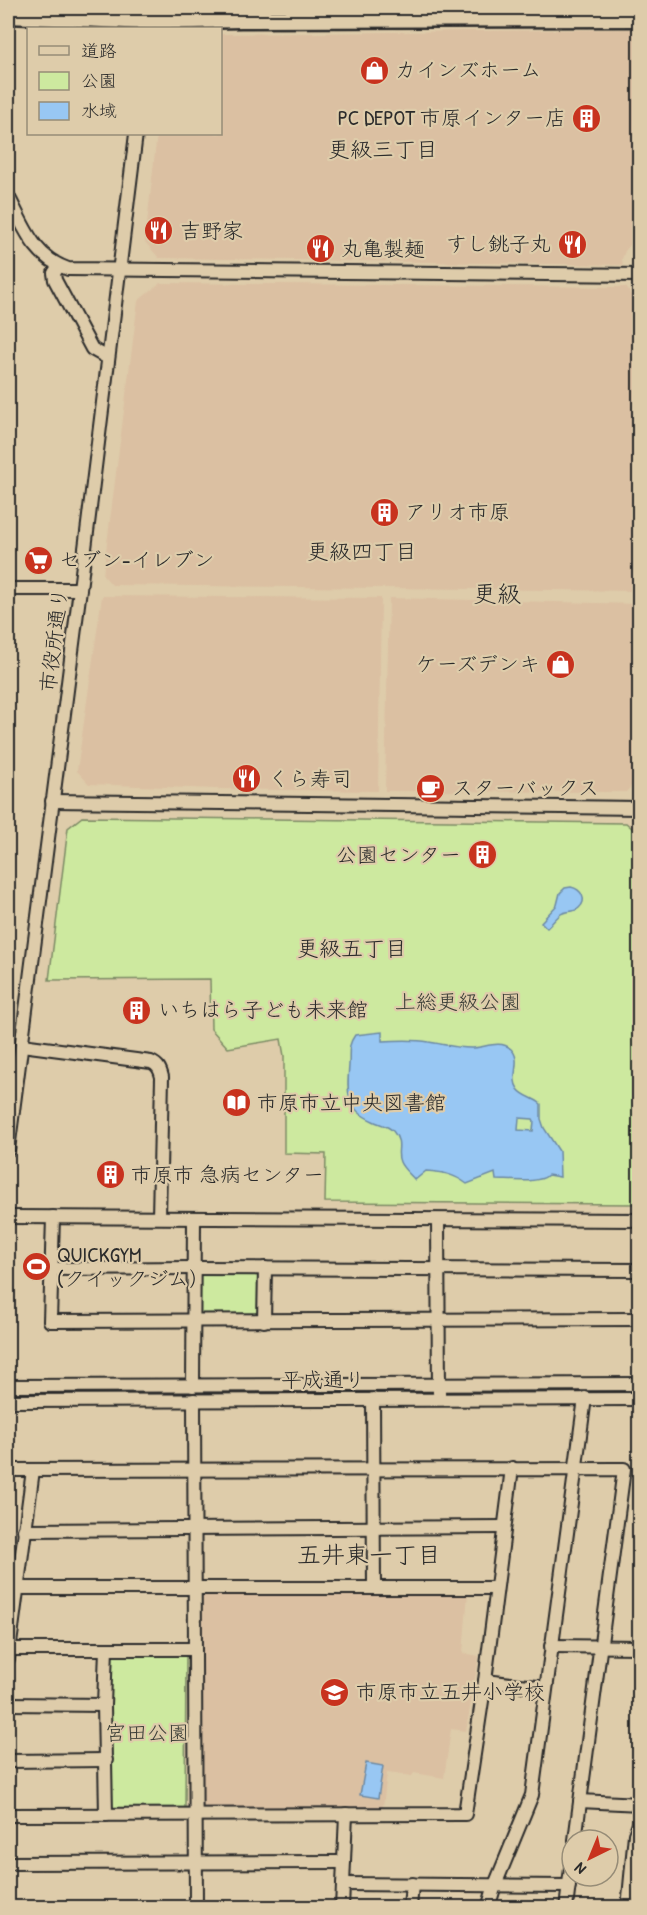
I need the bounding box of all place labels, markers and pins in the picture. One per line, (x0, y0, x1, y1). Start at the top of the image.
shop icon: カインズホーム (358, 54, 390, 86)
place label: カインズホーム (395, 55, 541, 84)
building icon: PC DEPOT 市原インター店 (571, 102, 603, 134)
place label: PC DEPOT 市原インター店 (338, 103, 566, 132)
restaurant icon: 吉野家 (143, 215, 175, 247)
place label: 吉野家 (180, 216, 243, 245)
restaurant icon: すし銚子丸 (556, 228, 588, 260)
place label: すし銚子丸 (446, 229, 551, 258)
restaurant icon: 丸亀製麺 (304, 233, 336, 265)
place label: 丸亀製麺 (341, 234, 425, 263)
building icon: アリオ市原 (368, 496, 400, 528)
place label: アリオ市原 (405, 497, 510, 526)
supermarket icon: セブン-イレブン (22, 544, 54, 576)
place label: セブン-イレブン (59, 545, 214, 574)
shop icon: ケーズデンキ (545, 648, 577, 680)
place label: ケーズデンキ (416, 649, 540, 678)
restaurant icon: くら寿司 (231, 763, 263, 795)
place label: くら寿司 (268, 764, 352, 793)
cafe icon: スターバックス (415, 772, 447, 804)
place label: スターバックス (452, 773, 599, 802)
building icon: 公園センター (466, 839, 498, 871)
place label: 公園センター (336, 840, 461, 869)
building icon: いちはら子ども未来館 (121, 994, 153, 1026)
place label: いちはら子ども未来館 (158, 995, 368, 1024)
library icon: 市原市立中央図書館 (220, 1087, 252, 1119)
place label: 市原市立中央図書館 (257, 1088, 446, 1117)
building icon: 市原市 急病センター (94, 1159, 126, 1191)
place label: 市原市 急病センター (131, 1160, 324, 1189)
place label: QUICKGYM (クイックジム） (57, 1240, 210, 1293)
sports icon: QUICKGYM (クイックジム） (20, 1251, 52, 1283)
school or university icon: 市原市立五井小学校 (319, 1676, 351, 1708)
place label: 市原市立五井小学校 (356, 1677, 545, 1706)

